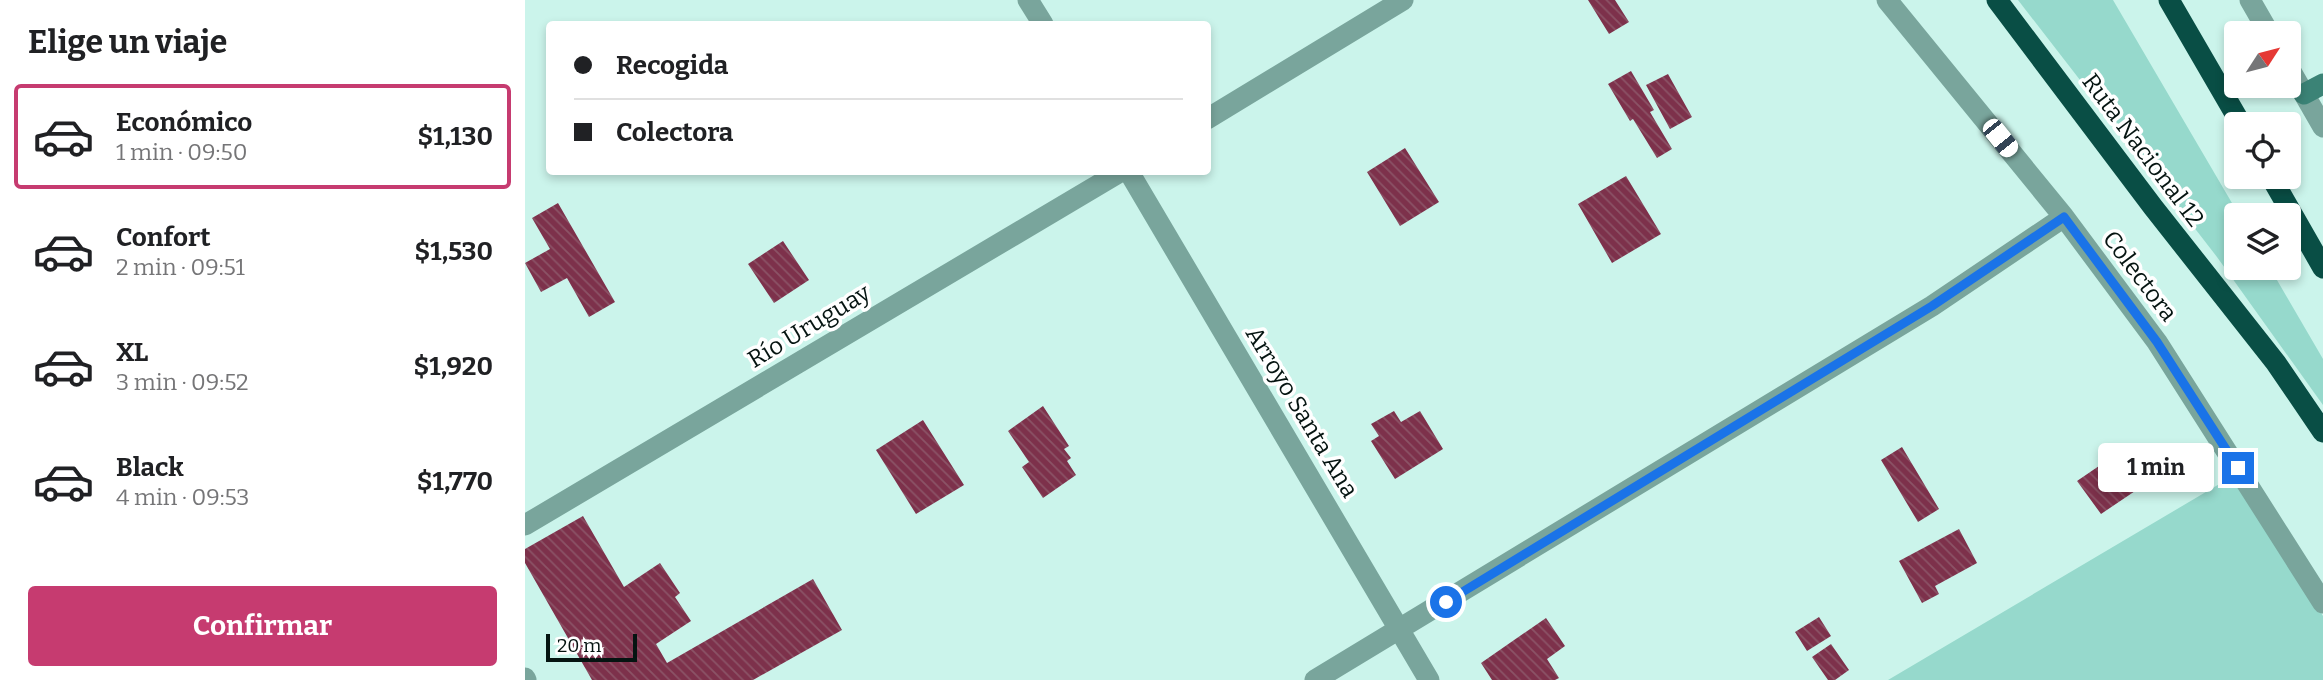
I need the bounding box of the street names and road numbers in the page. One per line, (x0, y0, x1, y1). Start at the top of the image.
street label: Ruta Nacional 12 (2076, 68, 2210, 232)
street label: Colectora (2097, 225, 2183, 327)
street label: Río Uruguay (743, 278, 876, 374)
street label: Arroyo Santa Ana (1240, 321, 1364, 503)

